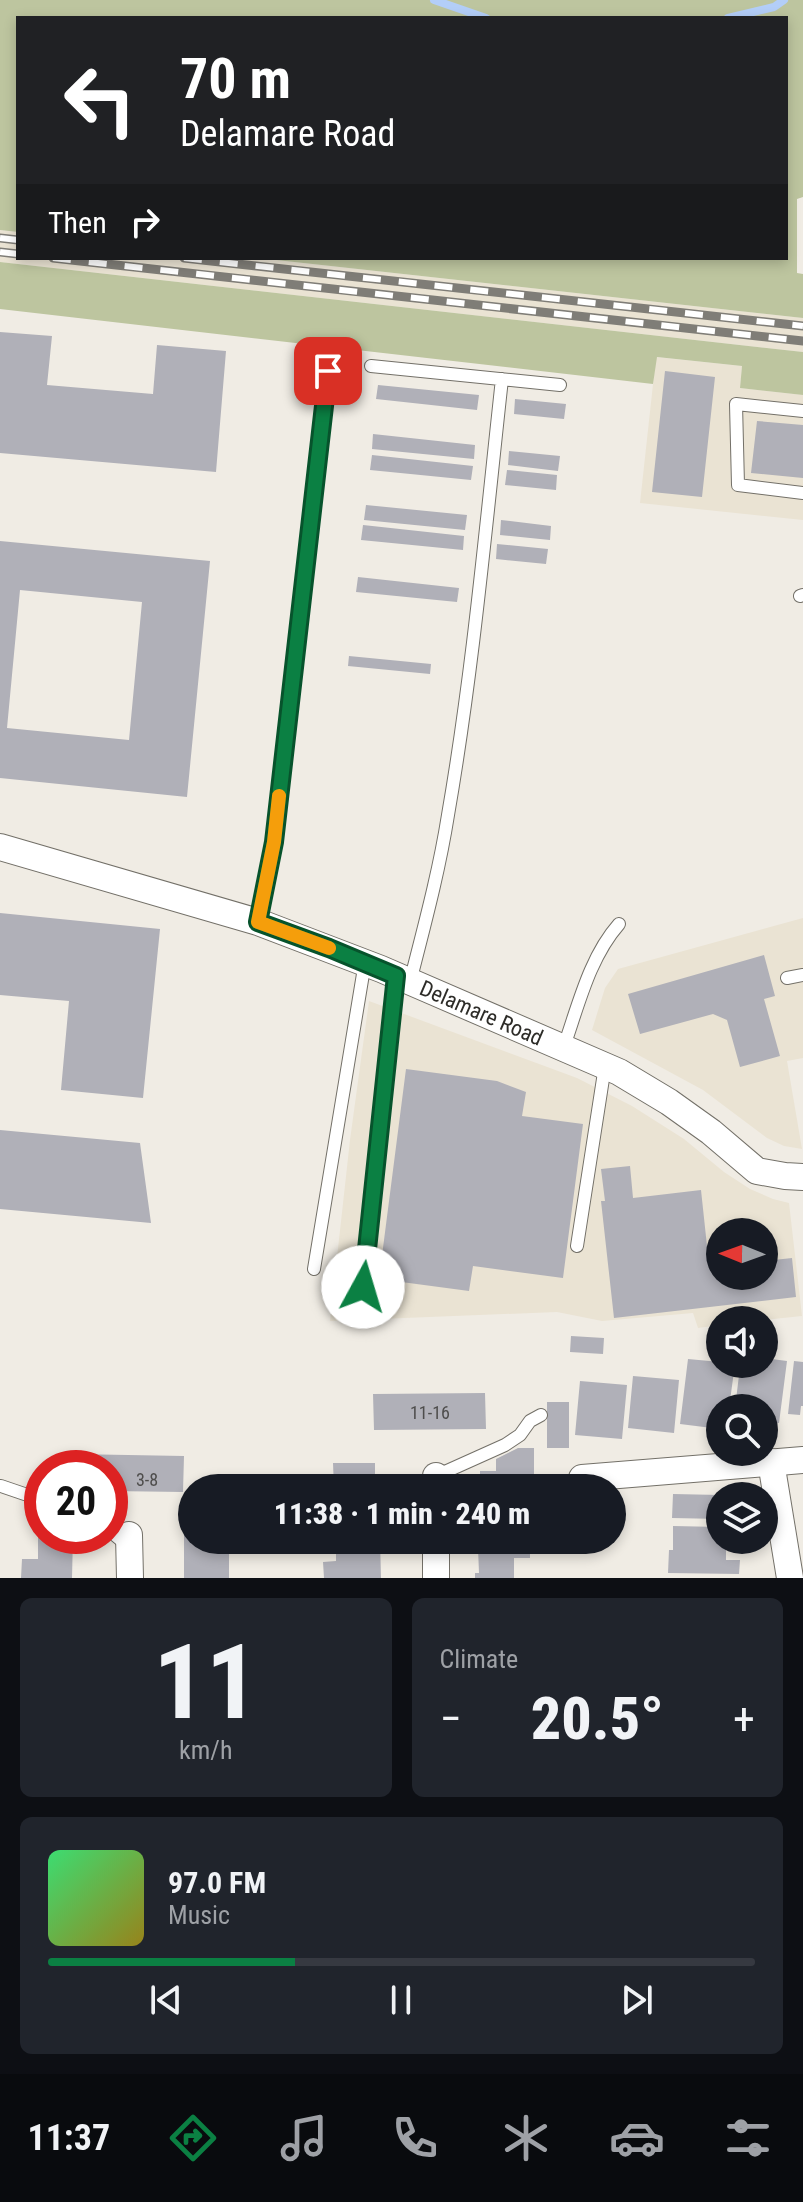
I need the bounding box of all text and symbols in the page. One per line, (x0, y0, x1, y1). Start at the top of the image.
text: 70 m (180, 46, 291, 112)
icon: left (48, 48, 152, 152)
text: Delamare Road (180, 113, 395, 155)
icon: right (123, 200, 167, 244)
text: Then (48, 205, 107, 240)
pin (294, 337, 362, 405)
icon: arrive (306, 349, 350, 393)
street label: Delamare Road (416, 975, 547, 1050)
north arrow (706, 1218, 778, 1290)
map controls (706, 1218, 778, 1554)
position arrow (321, 1245, 405, 1329)
button: sound (706, 1306, 778, 1378)
button: search (706, 1394, 778, 1466)
house number: 11-16 (410, 1402, 450, 1423)
speed limit sign: 20 (24, 1450, 128, 1554)
house number: 3-8 (136, 1469, 158, 1490)
button: layers (706, 1482, 778, 1554)
text: 11:38 · 1 min · 240 m (274, 1496, 530, 1531)
text: 11 (153, 1622, 258, 1743)
text: Climate (440, 1644, 518, 1674)
text: 20.5° (531, 1683, 664, 1754)
text: − (440, 1693, 462, 1745)
text: + (733, 1693, 755, 1745)
text: km/h (179, 1735, 233, 1765)
text: 97.0 FM (168, 1865, 266, 1900)
text: Music (168, 1900, 230, 1930)
icon: previous (144, 1978, 188, 2022)
icon: pause (379, 1978, 423, 2022)
icon: next (615, 1978, 659, 2022)
icon: directions (165, 2110, 221, 2166)
icon: music (276, 2110, 332, 2166)
icon: phone (387, 2110, 443, 2166)
icon: climate (498, 2110, 554, 2166)
icon: car (609, 2110, 665, 2166)
icon: filters (720, 2110, 776, 2166)
text: 11:37 (27, 2117, 110, 2159)

